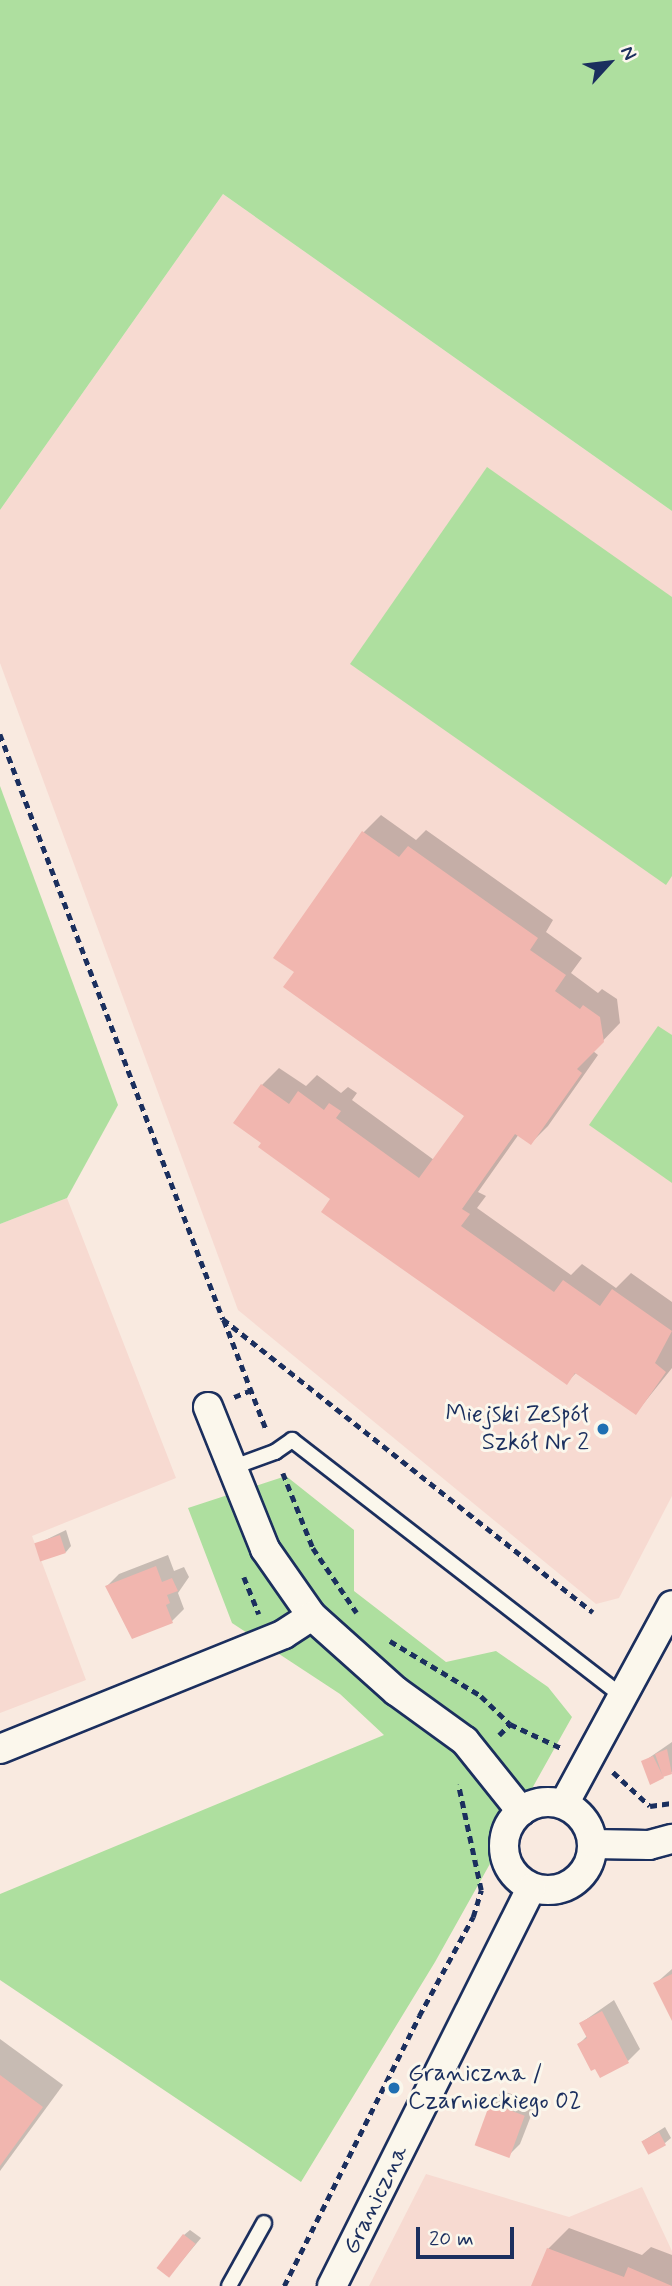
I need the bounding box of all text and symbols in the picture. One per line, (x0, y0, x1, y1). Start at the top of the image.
north arrow (574, 28, 644, 98)
text: N (614, 42, 642, 65)
place label: Miejski Zespół Szkół Nr 2 (441, 1401, 589, 1457)
marker: Miejski Zespół Szkół Nr 2 (595, 1421, 611, 1437)
place label: Graniczna / Czarnieckiego 02 (408, 2060, 581, 2116)
marker: Graniczna / Czarnieckiego 02 (386, 2080, 402, 2096)
street label: Graniczna (337, 2141, 415, 2259)
scale bar (420, 2212, 518, 2256)
text: 20 m (429, 2225, 474, 2253)

